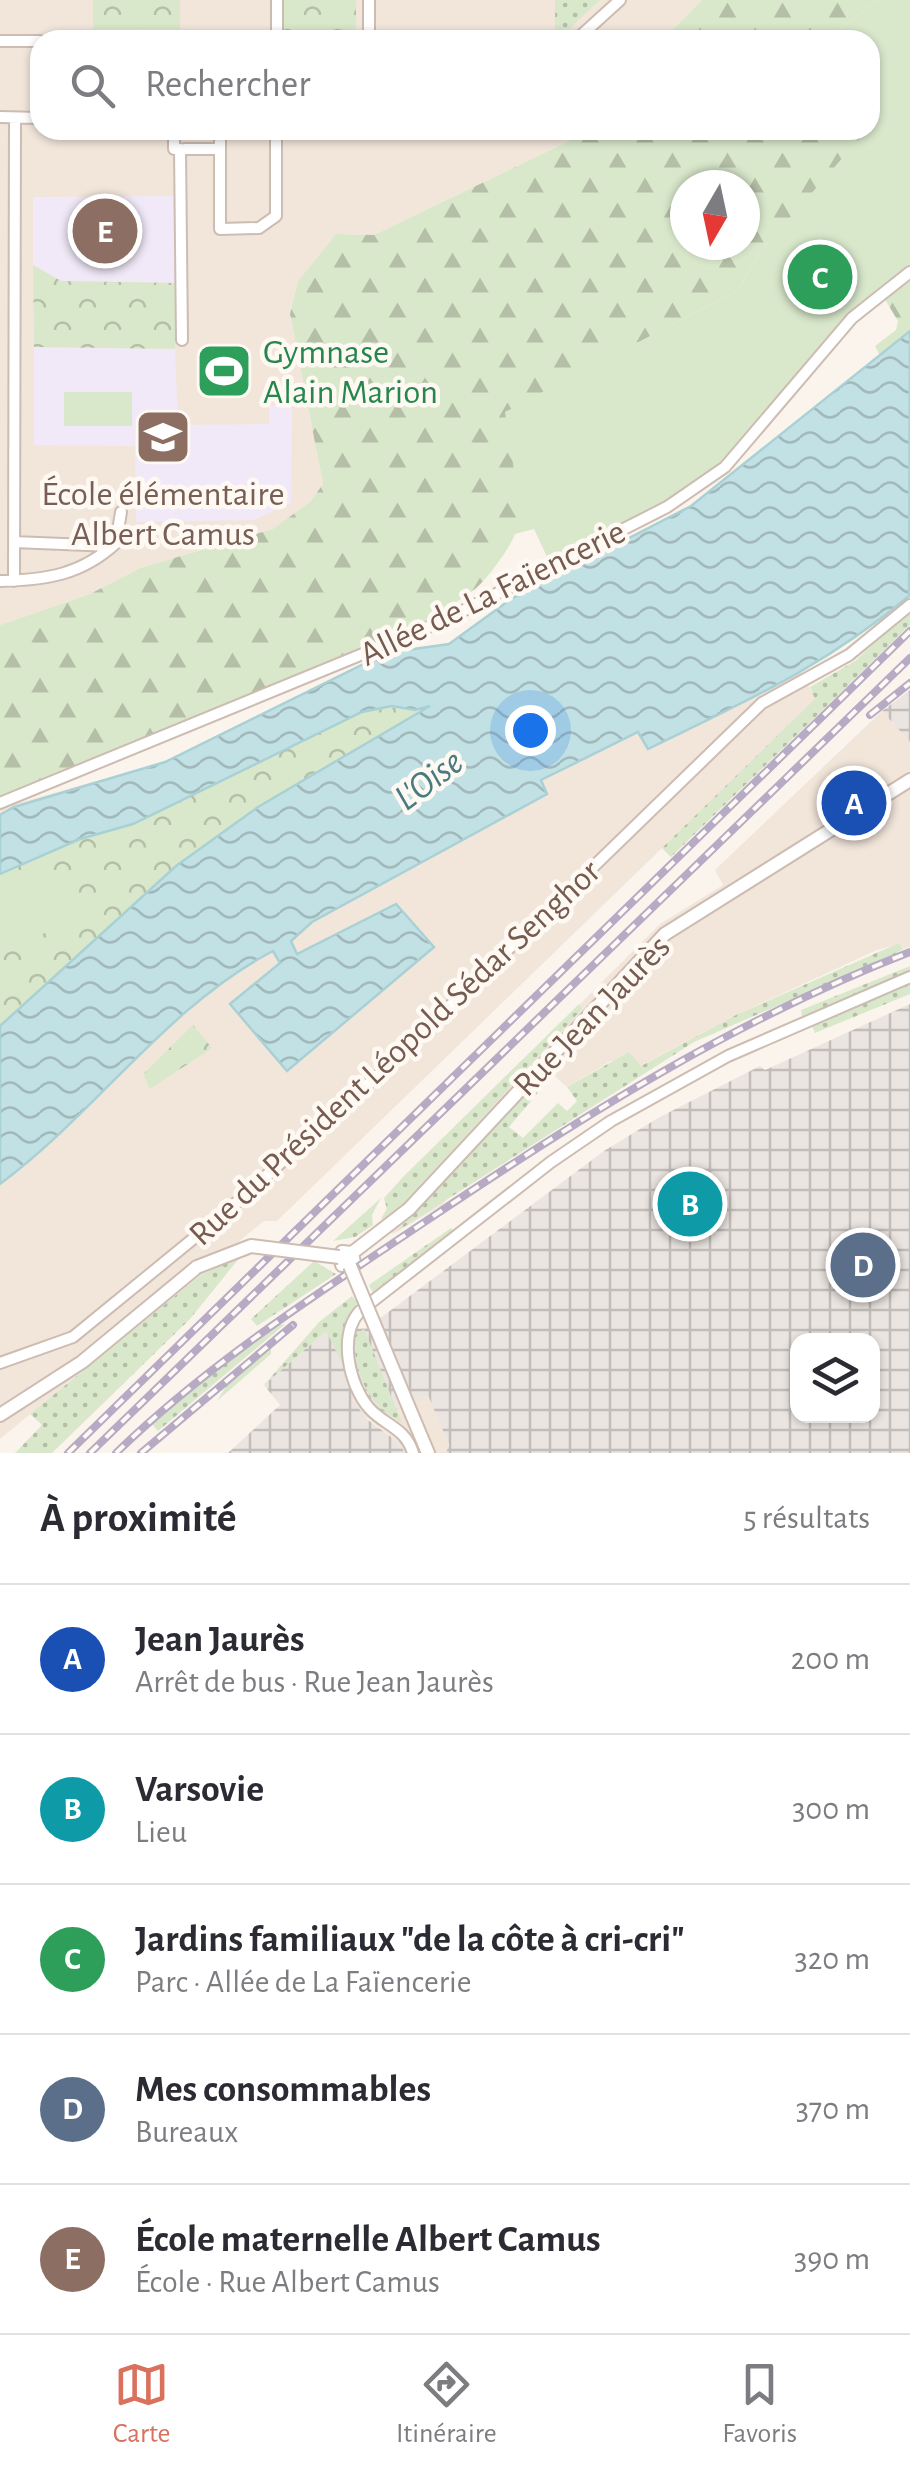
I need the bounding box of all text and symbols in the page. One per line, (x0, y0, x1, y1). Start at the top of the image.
search box (30, 30, 880, 140)
icon: search (65, 58, 120, 113)
text: Rechercher (145, 66, 311, 104)
north arrow (670, 170, 760, 260)
pin: E (72, 194, 138, 268)
pin: C (788, 240, 852, 314)
place label: Gymnase Alain Marion (263, 335, 438, 410)
sports icon: Gymnase Alain Marion (194, 341, 254, 401)
school or university icon: École élémentaire Albert Camus (133, 407, 193, 467)
place label: École élémentaire Albert Camus (41, 475, 285, 552)
street label: Allée de La Faïencerie (354, 514, 631, 673)
your location (505, 705, 556, 756)
water label: L'Oise (388, 743, 471, 818)
pin: A (822, 766, 886, 840)
street label: Rue du Président Léopold Sédar Senghor (183, 853, 608, 1253)
street label: Rue Jean Jaurès (507, 929, 677, 1103)
pin: B (658, 1166, 722, 1242)
pin: D (830, 1228, 896, 1302)
map controls (790, 1333, 880, 1423)
button: layers (790, 1333, 880, 1423)
text: À proximité (40, 1497, 237, 1539)
text: 5 résultats (743, 1502, 870, 1534)
text: Jean Jaurès (135, 1621, 305, 1659)
text: A (63, 1643, 82, 1675)
text: 200 m (791, 1643, 870, 1675)
text: Arrêt de bus · Rue Jean Jaurès (135, 1666, 494, 1698)
text: Varsovie (135, 1771, 264, 1809)
text: B (63, 1793, 82, 1825)
text: 300 m (792, 1793, 870, 1825)
text: Lieu (135, 1816, 187, 1848)
text: Jardins familiaux "de la côte à cri-cri" (135, 1921, 685, 1959)
text: C (64, 1943, 81, 1975)
text: 320 m (794, 1943, 870, 1975)
text: Parc · Allée de La Faïencerie (135, 1966, 472, 1998)
text: Mes consommables (135, 2071, 431, 2109)
text: D (62, 2093, 83, 2125)
text: 370 m (796, 2093, 870, 2125)
text: Bureaux (135, 2116, 238, 2148)
text: École maternelle Albert Camus (135, 2221, 601, 2259)
text: E (64, 2243, 81, 2275)
text: 390 m (794, 2243, 870, 2275)
text: École · Rue Albert Camus (135, 2266, 440, 2298)
tab: Carte (113, 2357, 170, 2451)
tab: Itinéraire (396, 2357, 497, 2451)
tab: Favoris (722, 2357, 797, 2451)

